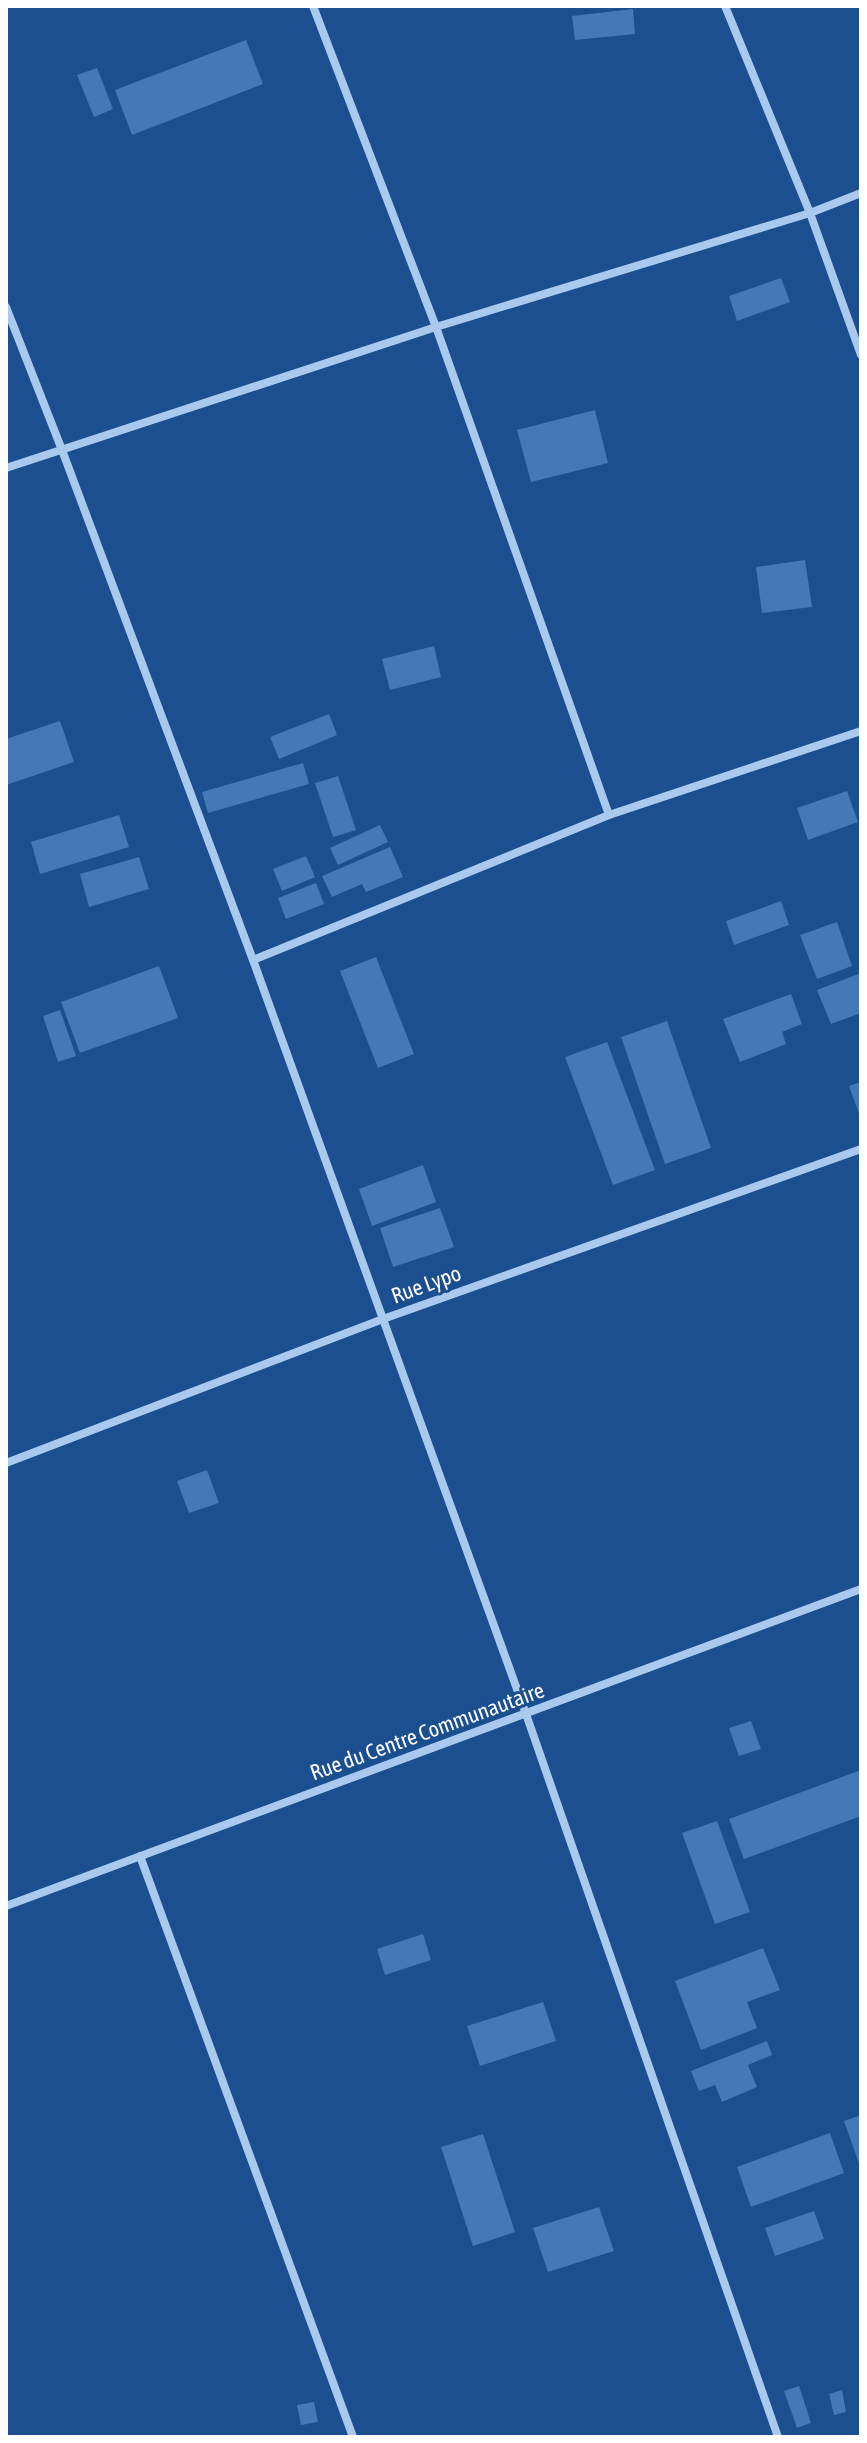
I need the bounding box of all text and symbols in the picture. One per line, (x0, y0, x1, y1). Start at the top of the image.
street label: Rue Lypo (388, 1259, 464, 1309)
street label: Rue du Centre Communautaire (306, 1676, 548, 1786)

